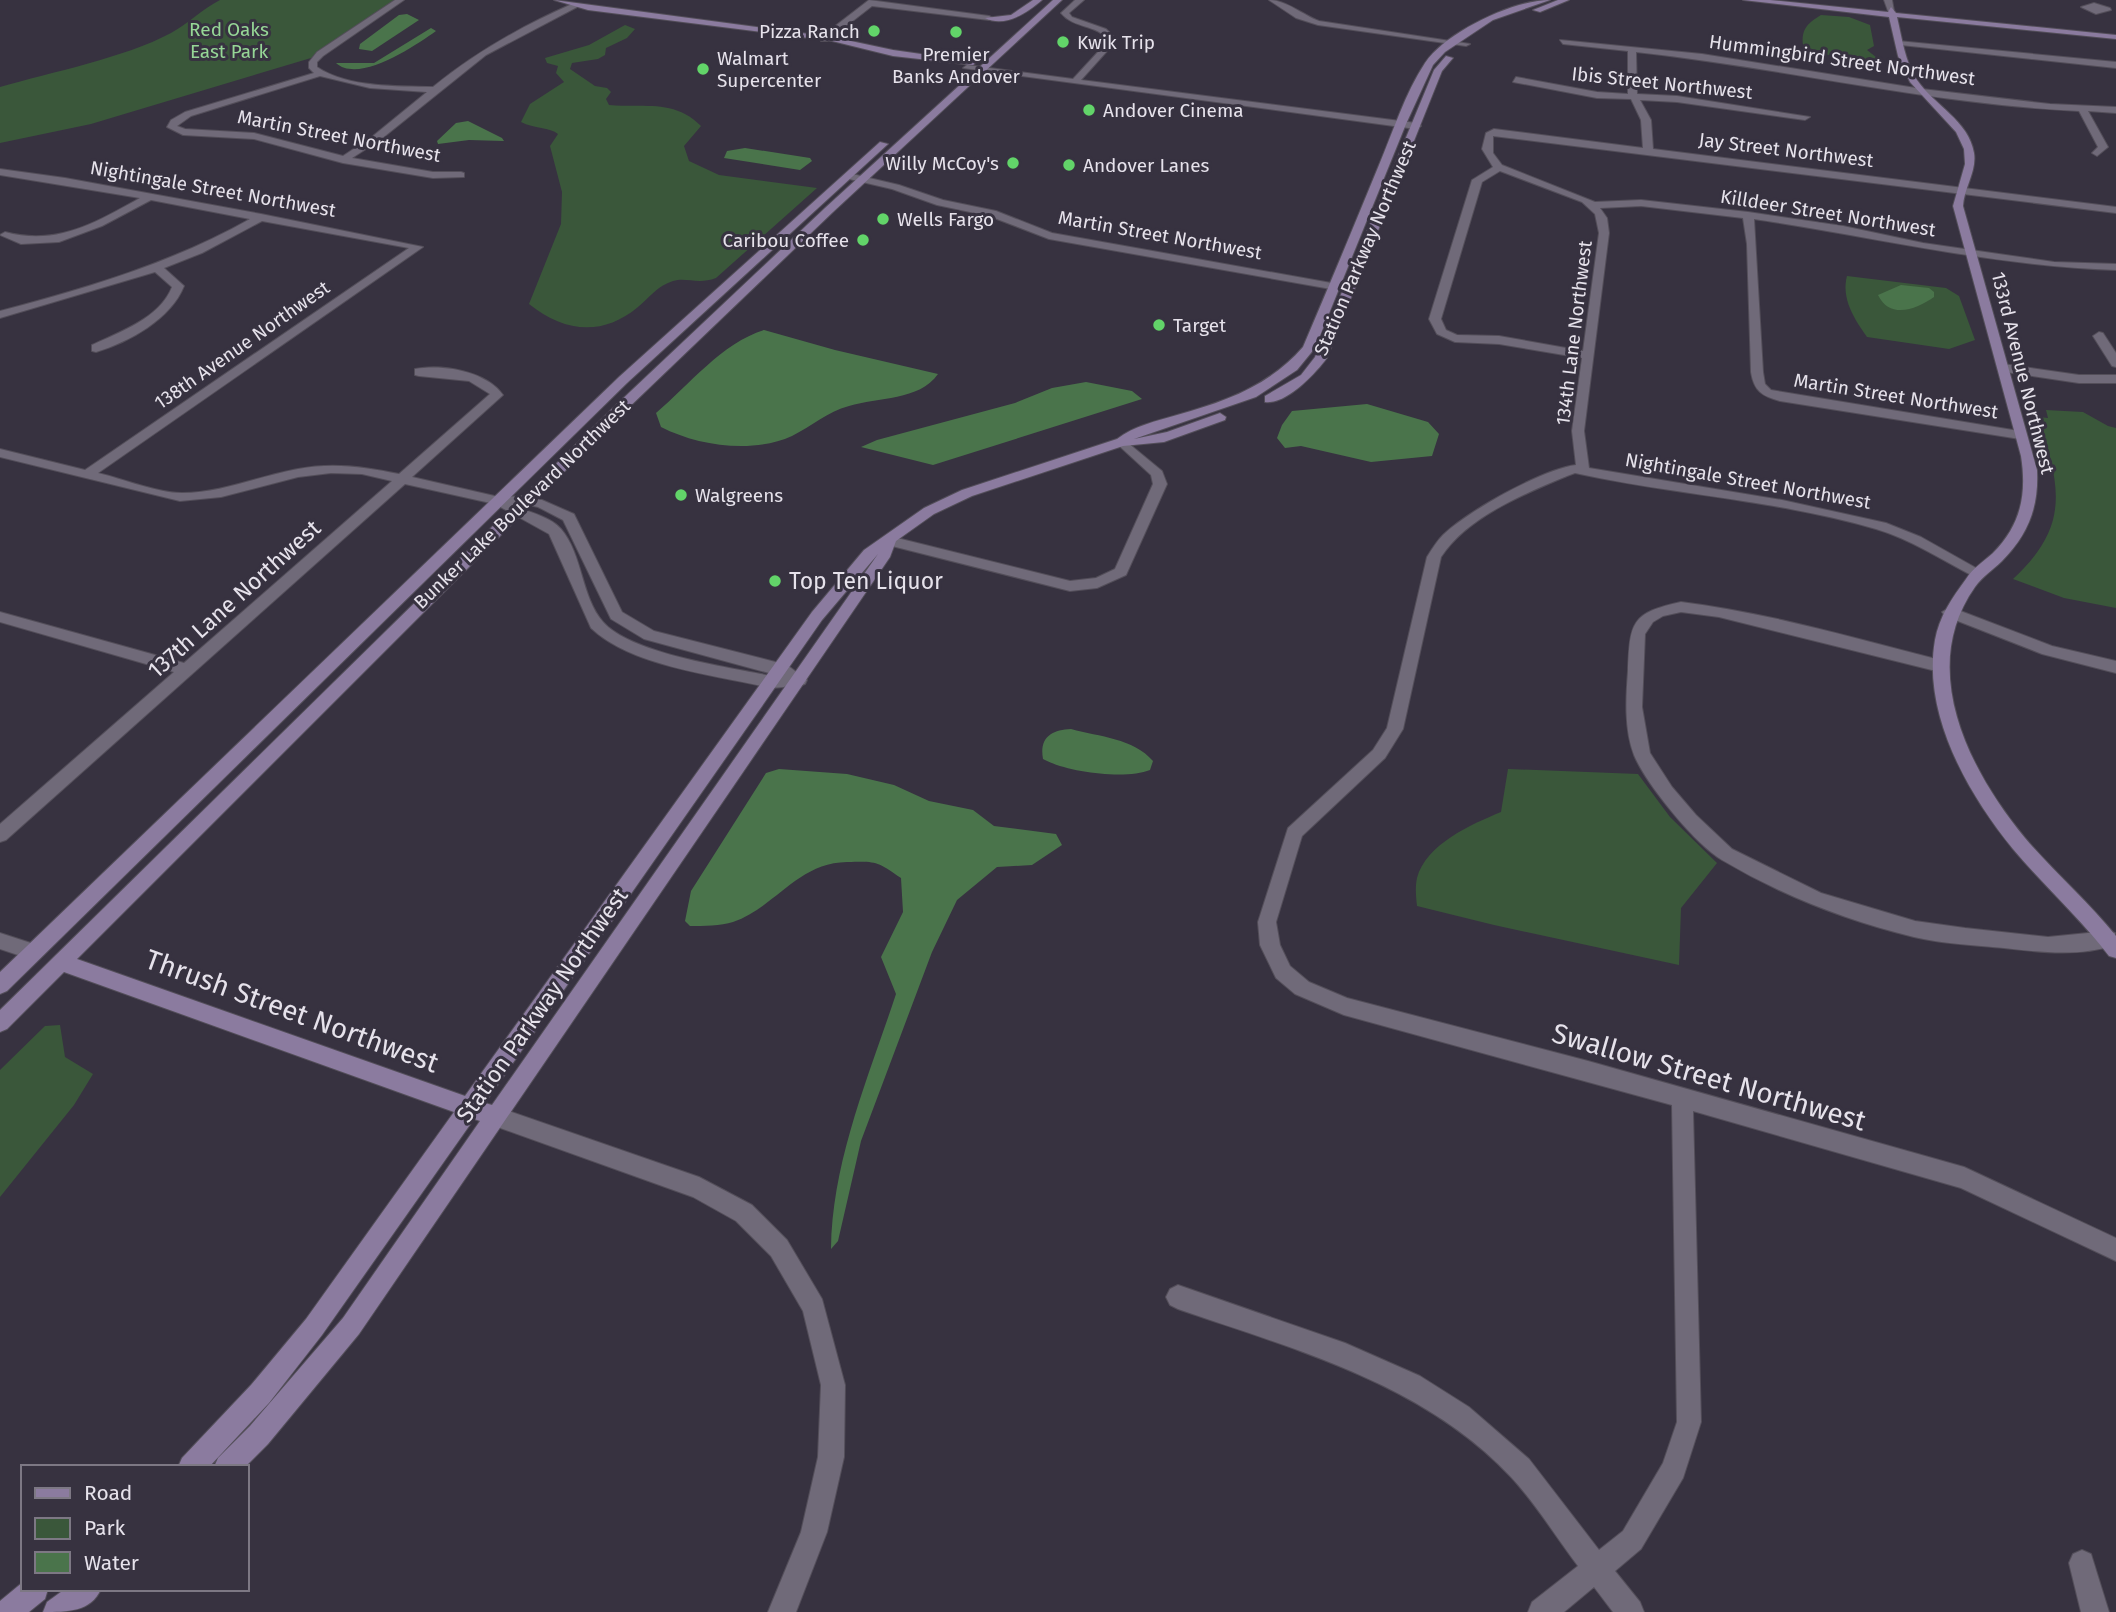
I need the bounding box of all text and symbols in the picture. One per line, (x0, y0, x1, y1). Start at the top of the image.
park label: Red Oaks East Park (189, 18, 269, 63)
place label: Pizza Ranch (759, 20, 860, 43)
marker: Pizza Ranch (866, 23, 882, 39)
marker: Premier Banks Andover (948, 24, 964, 40)
street label: Hummingbird Street Northwest (1707, 30, 1977, 90)
place label: Kwik Trip (1077, 31, 1155, 54)
marker: Kwik Trip (1055, 34, 1071, 50)
place label: Premier Banks Andover (892, 43, 1021, 88)
place label: Walmart Supercenter (717, 47, 822, 92)
marker: Walmart Supercenter (695, 61, 711, 77)
street label: Ibis Street Northwest (1570, 62, 1754, 104)
place label: Andover Cinema (1103, 99, 1244, 122)
marker: Andover Cinema (1081, 102, 1097, 118)
street label: Martin Street Northwest (235, 105, 443, 167)
street label: Jay Street Northwest (1697, 128, 1875, 172)
street label: Station Parkway Northwest (1309, 137, 1421, 359)
place label: Willy McCoy's (885, 152, 999, 175)
place label: Andover Lanes (1083, 154, 1209, 177)
marker: Willy McCoy's (1005, 155, 1021, 171)
street label: Nightingale Street Northwest (88, 156, 338, 222)
marker: Andover Lanes (1061, 157, 1077, 173)
street label: Killdeer Street Northwest (1719, 185, 1937, 241)
street label: Martin Street Northwest (1056, 206, 1264, 264)
place label: Wells Fargo (897, 208, 994, 231)
marker: Wells Fargo (875, 211, 891, 227)
place label: Caribou Coffee (722, 229, 849, 252)
marker: Caribou Coffee (855, 232, 871, 248)
street label: 134th Lane Northwest (1551, 239, 1597, 427)
street label: 133rd Avenue Northwest (1987, 270, 2059, 477)
street label: 138th Avenue Northwest (150, 276, 334, 414)
place label: Target (1173, 314, 1226, 337)
marker: Target (1151, 317, 1167, 333)
street label: Martin Street Northwest (1792, 368, 2000, 424)
street label: Bunker Lake Boulevard Northwest (409, 394, 635, 614)
street label: Nightingale Street Northwest (1623, 448, 1873, 514)
place label: Walgreens (695, 484, 783, 507)
marker: Walgreens (673, 487, 689, 503)
street label: 137th Lane Northwest (142, 513, 327, 684)
place label: Top Ten Liquor (789, 567, 943, 595)
marker: Top Ten Liquor (767, 573, 783, 589)
street label: Station Parkway Northwest (450, 882, 634, 1128)
street label: Thrush Street Northwest (141, 943, 444, 1080)
street label: Swallow Street Northwest (1548, 1016, 1870, 1138)
legend (21, 1465, 248, 1591)
text: Road (84, 1480, 132, 1506)
text: Park (84, 1515, 126, 1541)
text: Water (84, 1550, 139, 1576)

